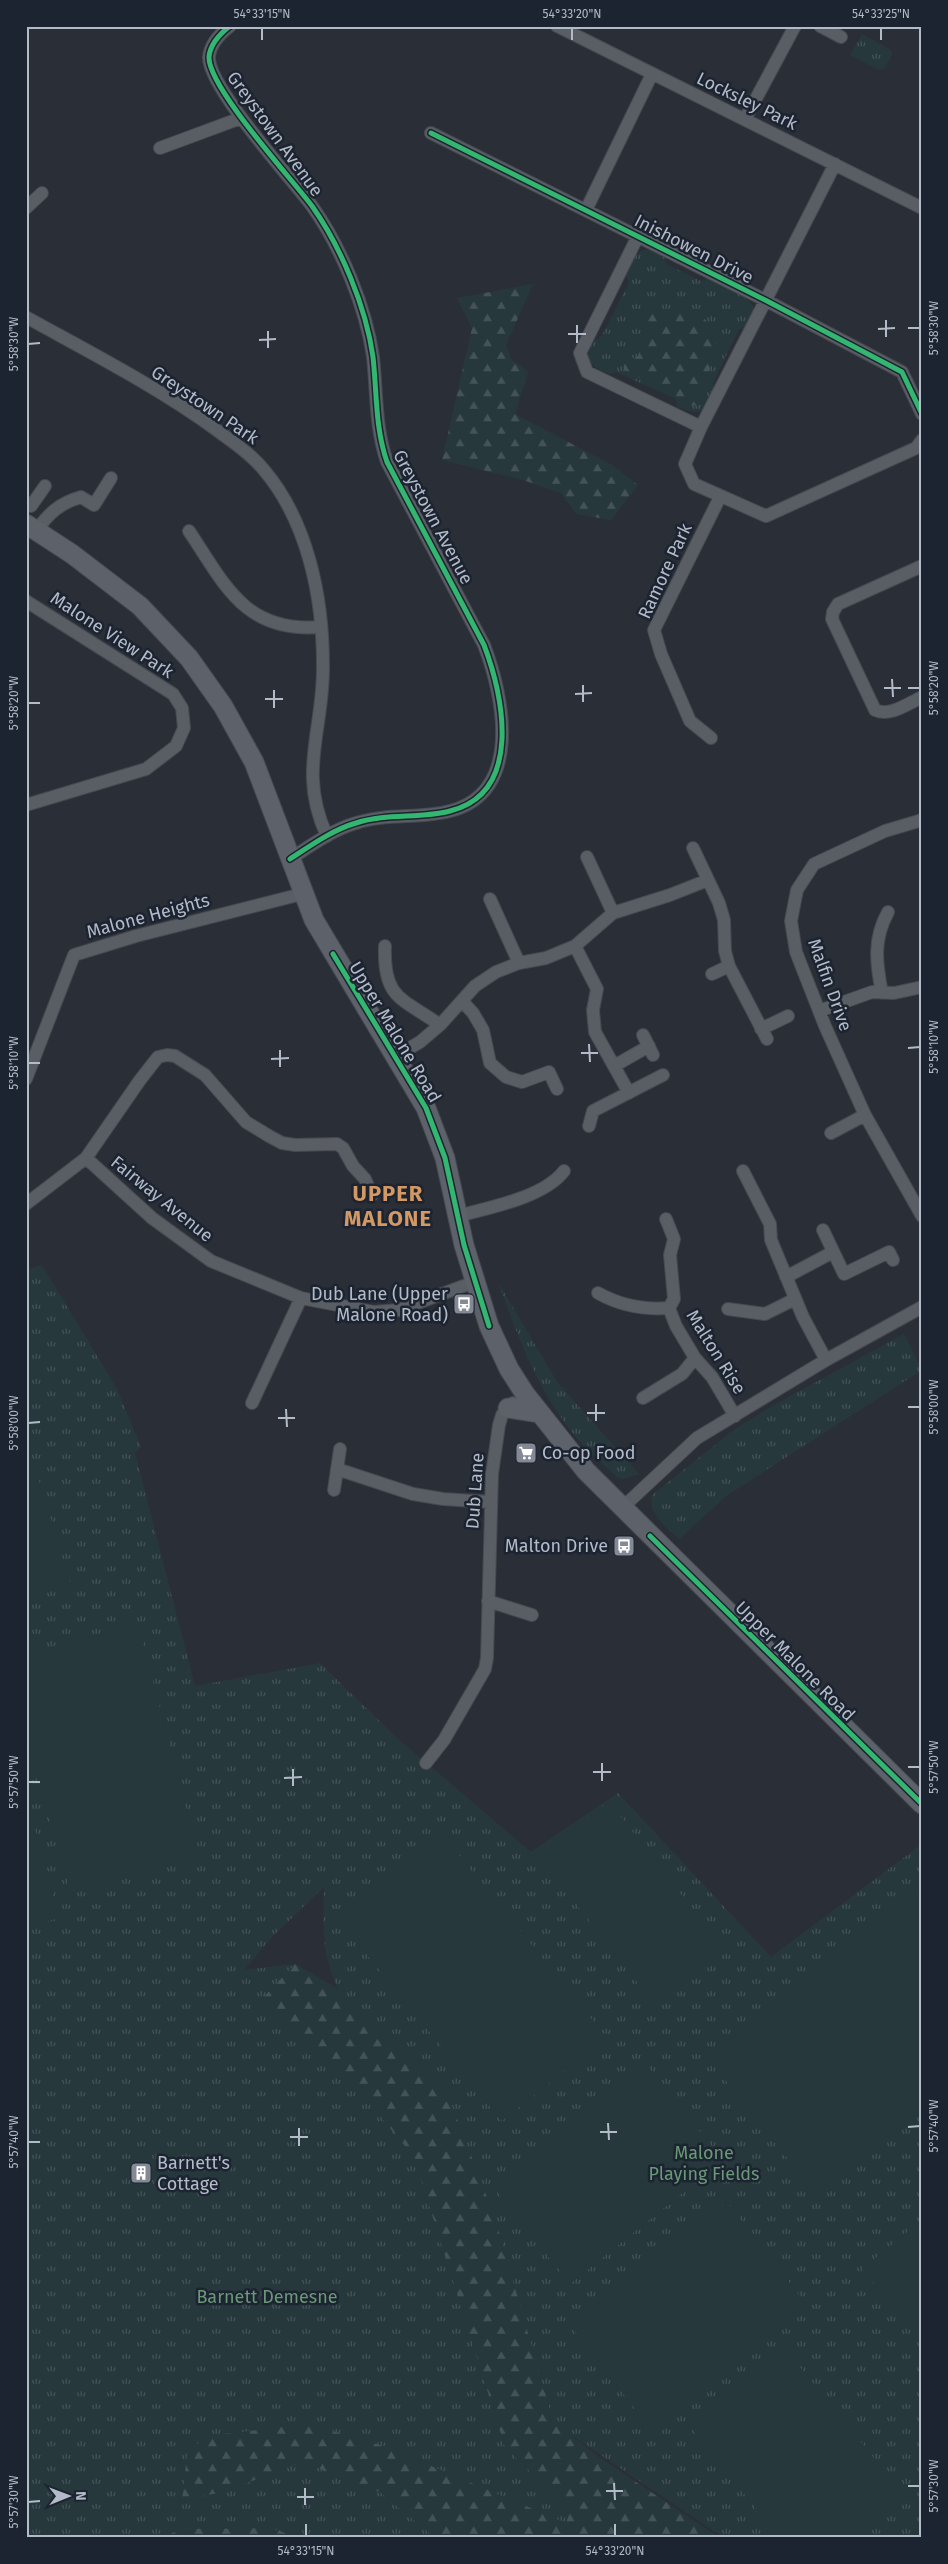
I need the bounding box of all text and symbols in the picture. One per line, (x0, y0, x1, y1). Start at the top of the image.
text: 54°33'15"N (233, 7, 291, 21)
text: 54°33'20"N (543, 7, 601, 21)
text: 54°33'25"N (852, 7, 910, 21)
street label: Greystown Avenue (222, 67, 328, 201)
street label: Locksley Park (693, 67, 802, 135)
street label: Inishowen Drive (631, 210, 757, 288)
text: 5°58'30"W (927, 301, 941, 355)
text: 5°58'30"W (7, 317, 21, 371)
street label: Greystown Park (147, 361, 264, 450)
street label: Greystown Avenue (388, 446, 478, 588)
street label: Ramore Park (633, 519, 697, 622)
street label: Malone View Park (46, 587, 178, 683)
text: 5°58'20"W (927, 661, 941, 715)
text: 5°58'20"W (7, 676, 21, 730)
street label: Malone Heights (84, 889, 212, 943)
street label: Malfin Drive (803, 936, 857, 1034)
street label: Upper Malone Road (344, 957, 446, 1107)
text: 5°58'10"W (927, 1020, 941, 1074)
text: 5°58'10"W (7, 1036, 21, 1090)
street label: Fairway Avenue (106, 1151, 218, 1247)
district label: UPPER MALONE (344, 1180, 432, 1232)
place label: Dub Lane (Upper Malone Road) (311, 1283, 448, 1326)
bus stop icon: Dub Lane (Upper Malone Road) (452, 1292, 476, 1316)
street label: Malton Rise (681, 1306, 751, 1398)
text: 5°58'00"W (927, 1379, 941, 1435)
text: 5°58'00"W (7, 1395, 21, 1451)
supermarket icon: Co-op Food (514, 1441, 538, 1465)
place label: Co-op Food (542, 1442, 635, 1464)
street label: Dub Lane (461, 1452, 489, 1530)
bus stop icon: Malton Drive (612, 1534, 636, 1558)
place label: Malton Drive (505, 1535, 608, 1557)
street label: Upper Malone Road (730, 1596, 860, 1726)
text: 5°57'50"W (927, 1740, 941, 1794)
text: 5°57'50"W (7, 1755, 21, 1809)
text: 5°57'40"W (927, 2099, 941, 2153)
text: 5°57'40"W (7, 2115, 21, 2169)
park label: Malone Playing Fields (648, 2142, 760, 2185)
place label: Barnett's Cottage (157, 2152, 230, 2195)
building icon: Barnett's Cottage (129, 2161, 153, 2185)
park label: Barnett Demesne (196, 2286, 338, 2308)
text: 5°57'30"W (927, 2459, 941, 2513)
north arrow (42, 2472, 92, 2522)
text: 5°57'30"W (7, 2475, 21, 2529)
text: N (72, 2491, 89, 2501)
text: 54°33'15"N (277, 2544, 335, 2558)
text: 54°33'20"N (586, 2544, 644, 2558)

